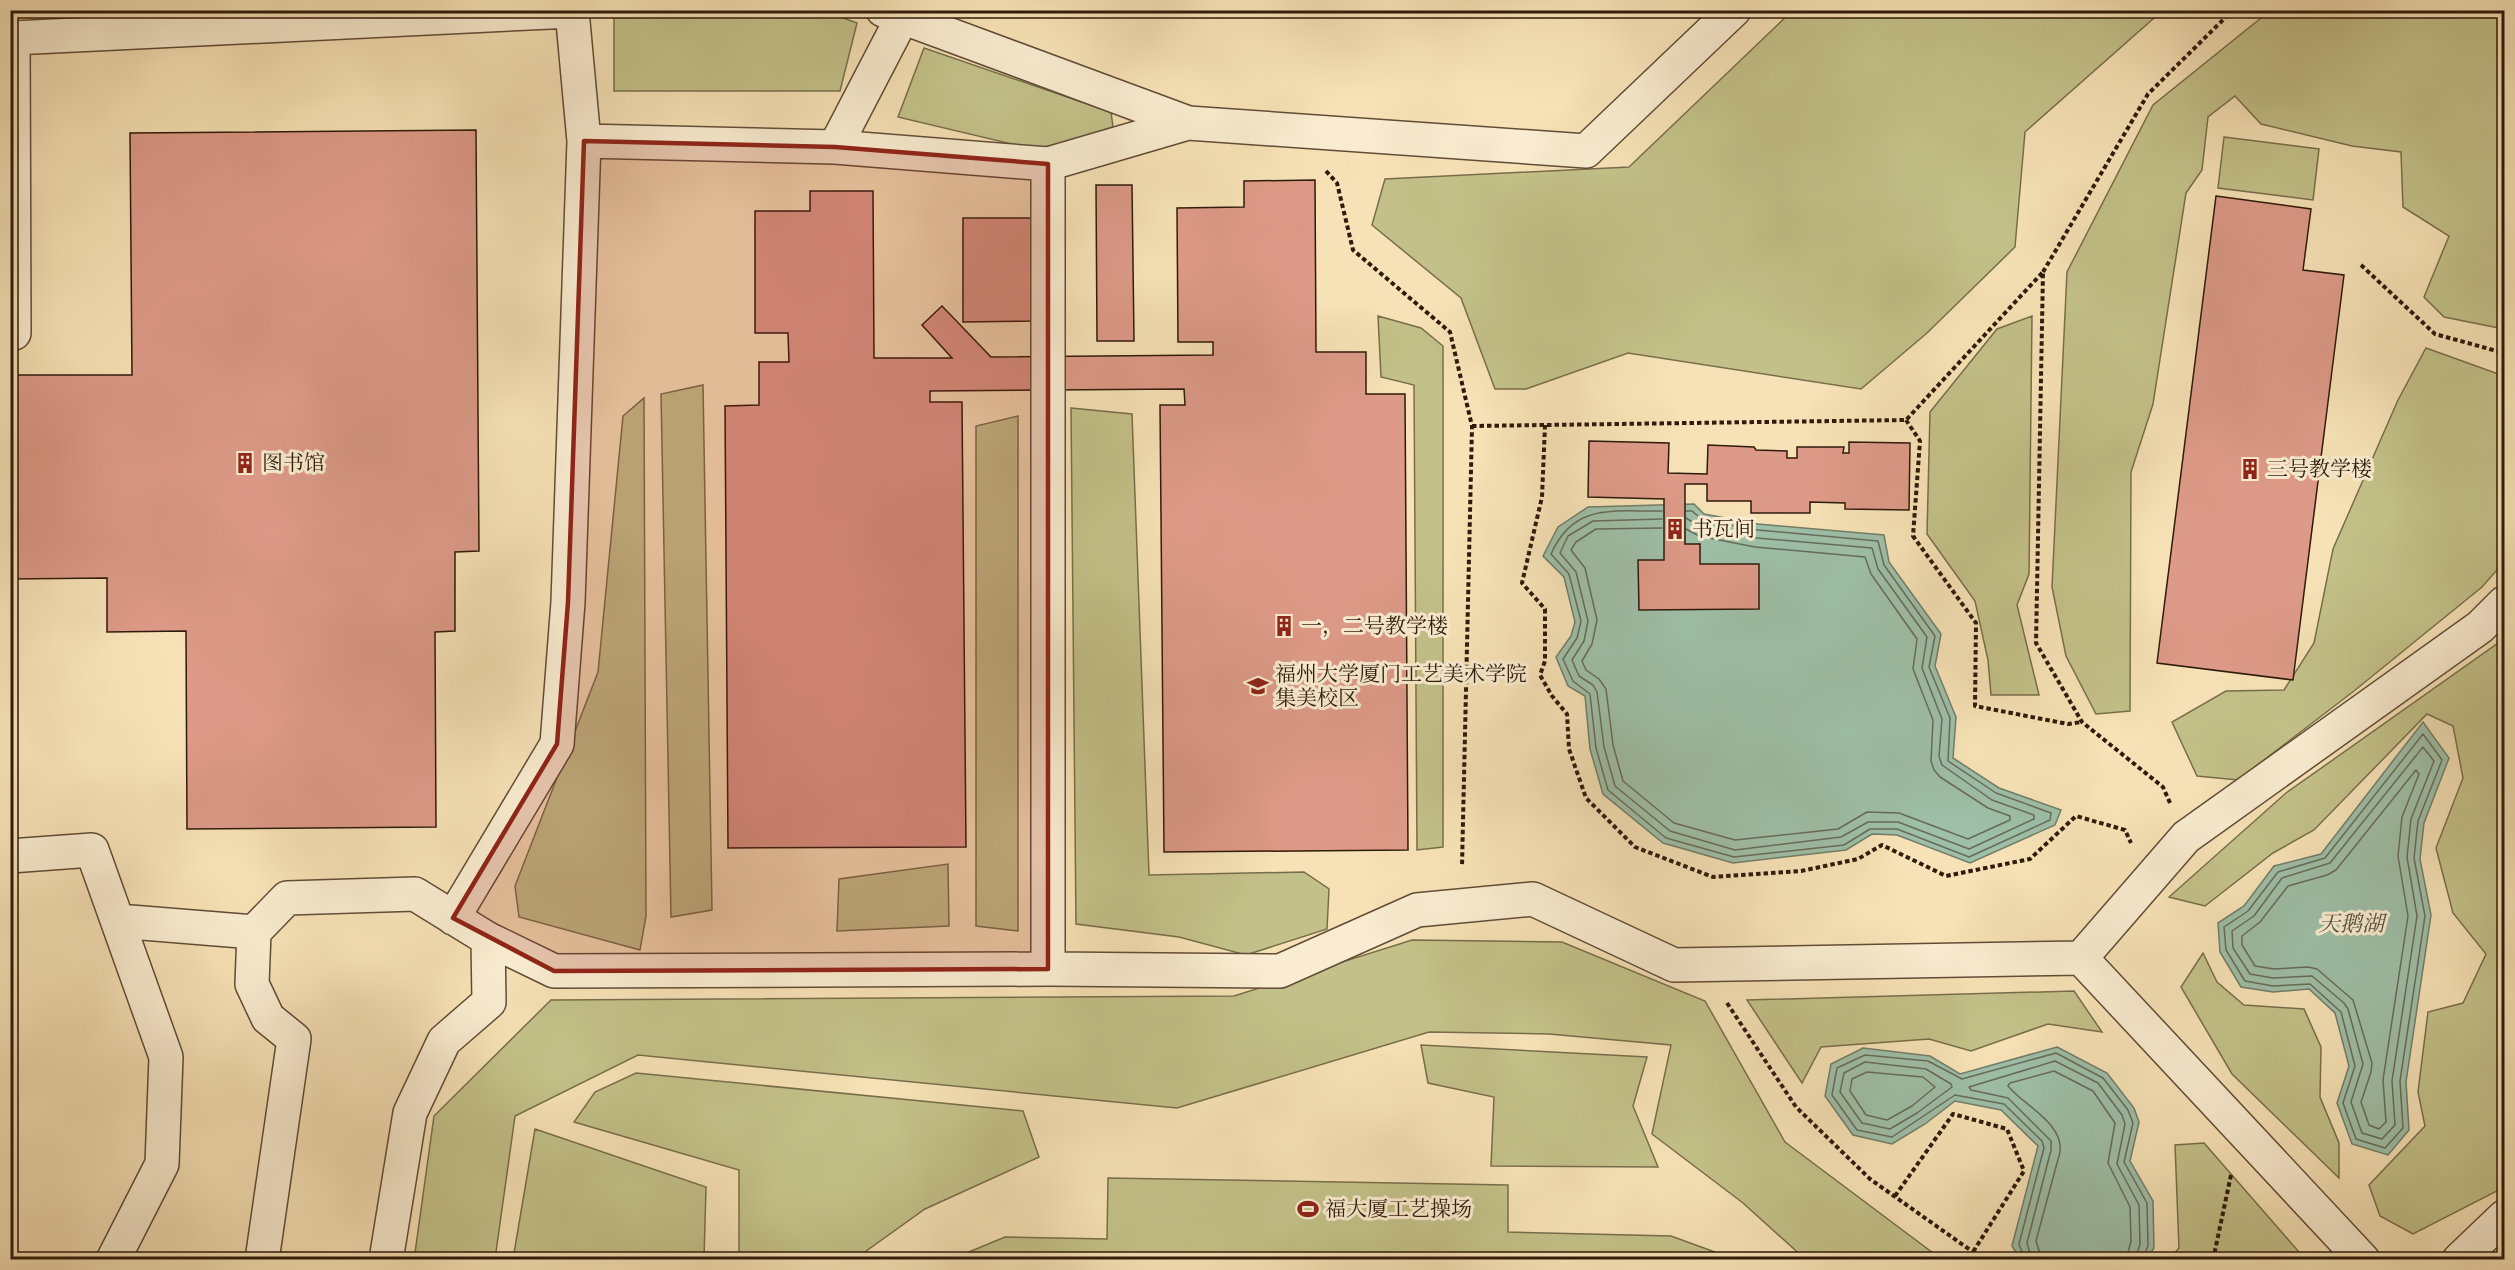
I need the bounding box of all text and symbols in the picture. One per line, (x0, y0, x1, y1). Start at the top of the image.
place label: 图书馆 (262, 449, 325, 478)
building icon: 图书馆 (233, 451, 257, 475)
place label: 三号教学楼 (2267, 455, 2372, 484)
building icon: 三号教学楼 (2238, 457, 2262, 481)
place label: 书瓦间 (1692, 515, 1755, 544)
building icon: 书瓦间 (1663, 517, 1687, 541)
place label: 一，二号教学楼 (1301, 612, 1448, 641)
building icon: 一，二号教学楼 (1272, 614, 1296, 638)
place label: 福州大学厦门工艺美术学院 集美校区 (1275, 660, 1527, 713)
school or university icon: 福州大学厦门工艺美术学院 集美校区 (1246, 674, 1270, 698)
water label: 天鹅湖 (2318, 909, 2388, 939)
place label: 福大厦工艺操场 (1325, 1195, 1472, 1224)
sports icon: 福大厦工艺操场 (1296, 1197, 1320, 1221)

